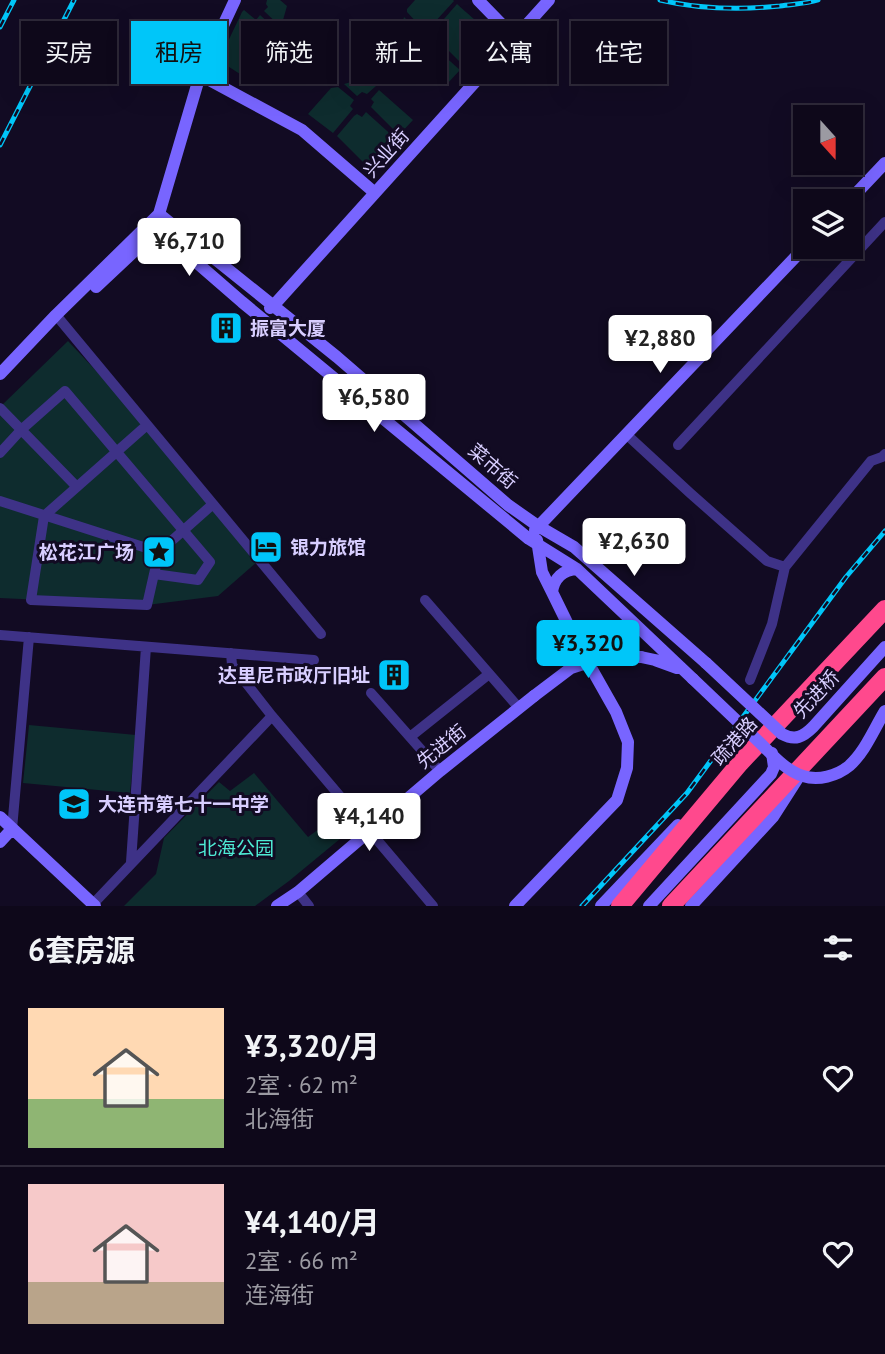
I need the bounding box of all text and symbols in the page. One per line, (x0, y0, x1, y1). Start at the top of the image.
chip: 买房 (21, 21, 117, 84)
chip: 租房 (131, 21, 227, 84)
chip: 筛选 (241, 21, 337, 84)
chip: 新上 (351, 21, 447, 84)
chip: 公寓 (461, 21, 557, 84)
chip: 住宅 (571, 21, 667, 84)
north arrow (793, 105, 863, 175)
map controls (793, 105, 863, 259)
street label: 兴业街 (358, 124, 414, 182)
button: layers (793, 189, 863, 259)
pin: ¥6,710 (132, 218, 246, 278)
text: ¥6,710 (153, 226, 225, 255)
building icon: 振富大厦 (207, 309, 245, 347)
place label: 振富大厦 (250, 316, 326, 340)
pin: ¥2,880 (603, 316, 717, 375)
text: ¥2,880 (624, 323, 696, 352)
pin: ¥6,580 (317, 374, 431, 434)
text: ¥6,580 (338, 382, 410, 411)
street label: 菜市街 (464, 438, 522, 494)
pin: ¥2,630 (577, 518, 691, 578)
text: ¥2,630 (598, 526, 670, 555)
hotel icon: 银力旅馆 (247, 528, 285, 566)
place icon: 松花江广场 (140, 533, 178, 571)
place label: 银力旅馆 (290, 535, 366, 559)
place label: 松花江广场 (39, 540, 134, 564)
pin: ¥3,320 (531, 620, 645, 680)
text: ¥3,320 (552, 628, 624, 657)
building icon: 达里尼市政厅旧址 (375, 656, 413, 694)
place label: 达里尼市政厅旧址 (218, 663, 370, 687)
street label: 先进桥 (788, 665, 844, 723)
street label: 疏港路 (706, 712, 762, 770)
street label: 先进街 (411, 719, 471, 773)
school or university icon: 大连市第七十一中学 (55, 785, 93, 823)
place label: 大连市第七十一中学 (98, 792, 269, 816)
pin: ¥4,140 (312, 794, 426, 853)
text: ¥4,140 (333, 801, 405, 830)
park label: 北海公园 (198, 836, 274, 860)
icon: filters (819, 929, 857, 967)
text: 6套房源 (28, 930, 135, 969)
text: ¥3,320/月 (245, 1026, 380, 1065)
icon: home (84, 1036, 168, 1120)
icon: heart (819, 1059, 857, 1097)
text: 2室 · 62 m² (245, 1070, 358, 1099)
text: 北海街 (245, 1104, 314, 1133)
text: ¥4,140/月 (245, 1202, 380, 1241)
icon: home (84, 1212, 168, 1296)
icon: heart (819, 1235, 857, 1273)
text: 2室 · 66 m² (245, 1246, 358, 1275)
text: 连海街 (245, 1280, 314, 1309)

